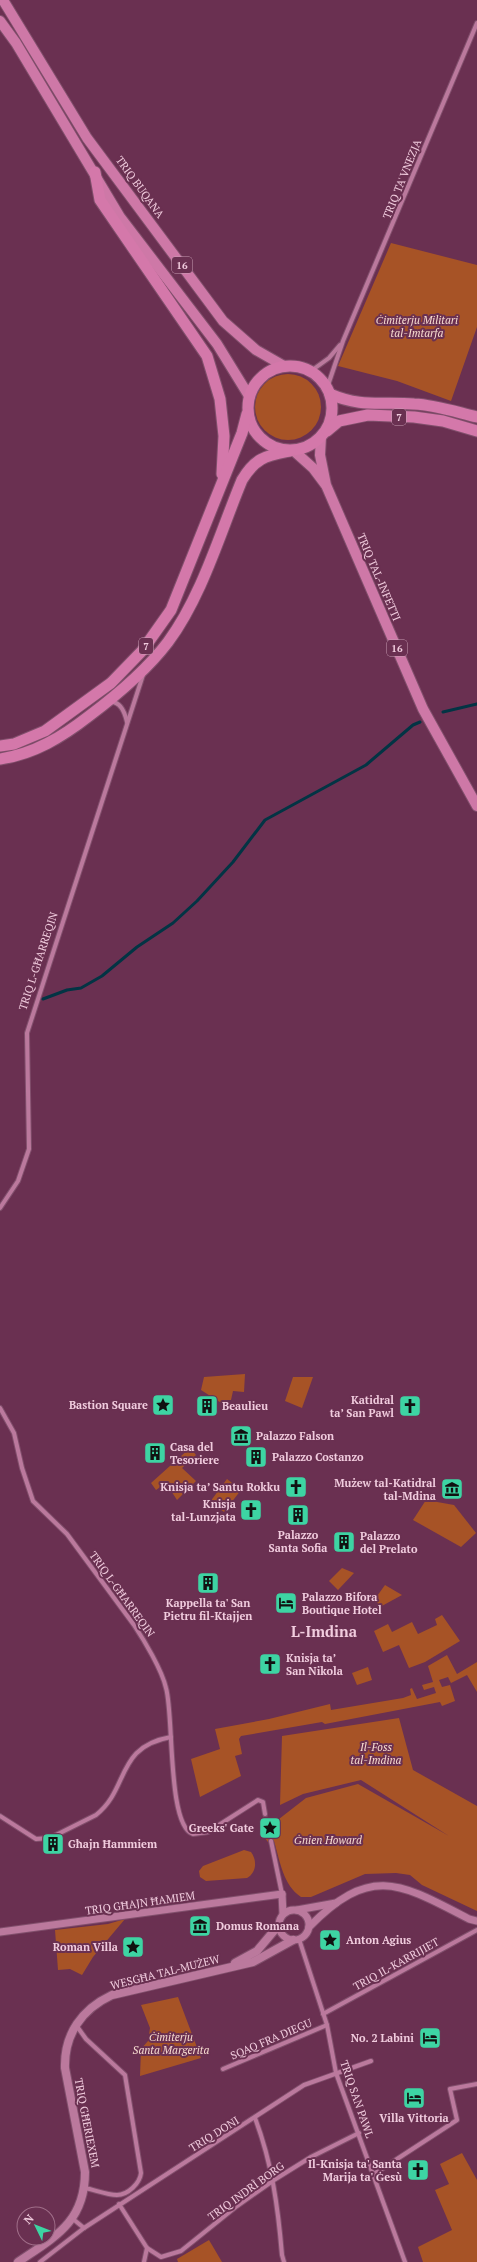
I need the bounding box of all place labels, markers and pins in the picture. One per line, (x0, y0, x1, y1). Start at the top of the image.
place icon: Bastion Square (150, 1392, 176, 1418)
building icon: Beaulieu (194, 1393, 220, 1419)
place label: Katidral ta’ San Pawl (330, 1393, 394, 1420)
church icon: Katidral ta’ San Pawl (397, 1393, 423, 1419)
place label: Bastion Square (69, 1398, 148, 1412)
place label: Beaulieu (222, 1399, 268, 1413)
museum icon: Palazzo Falson (228, 1423, 254, 1449)
place label: Palazzo Falson (256, 1429, 334, 1443)
building icon: Casa del Tesoriere (142, 1440, 168, 1466)
place label: Casa del Tesoriere (170, 1440, 219, 1467)
building icon: Palazzo Costanzo (243, 1444, 269, 1470)
place label: Palazzo Costanzo (272, 1450, 364, 1464)
church icon: Knisja ta’ Santu Rokku (283, 1474, 309, 1500)
place label: Mużew tal-Katidral tal-Mdina (334, 1476, 436, 1503)
museum icon: Mużew tal-Katidral tal-Mdina (439, 1476, 465, 1502)
place label: Knisja ta’ Santu Rokku (160, 1480, 280, 1494)
place label: Knisja tal-Lunzjata (171, 1497, 236, 1524)
church icon: Knisja tal-Lunzjata (238, 1497, 264, 1523)
building icon: Palazzo Santa Sofia (285, 1502, 311, 1528)
place label: Palazzo Santa Sofia (269, 1528, 327, 1555)
building icon: Palazzo del Prelato (331, 1529, 357, 1555)
place label: Palazzo del Prelato (360, 1529, 418, 1556)
building icon: Kappella ta' San Pietru fil-Ktajjen (195, 1570, 221, 1596)
hotel icon: Palazzo Bifora Boutique Hotel (273, 1590, 299, 1616)
place label: Palazzo Bifora Boutique Hotel (302, 1590, 382, 1617)
place label: Kappella ta' San Pietru fil-Ktajjen (164, 1596, 252, 1623)
church icon: Knisja ta’ San Nikola (257, 1651, 283, 1677)
place label: Knisja ta’ San Nikola (286, 1651, 343, 1678)
place icon: Greeks' Gate (257, 1815, 283, 1841)
place label: Greeks' Gate (189, 1821, 254, 1835)
building icon: Għajn Ħammiem (40, 1831, 66, 1857)
place label: Għajn Ħammiem (68, 1837, 158, 1851)
museum icon: Domus Romana (187, 1913, 213, 1939)
place label: Domus Romana (216, 1919, 299, 1933)
place icon: Anton Agius (317, 1927, 343, 1953)
place label: Anton Agius (346, 1933, 411, 1947)
place icon: Roman Villa (120, 1934, 146, 1960)
place label: Roman Villa (53, 1940, 118, 1954)
hotel icon: No. 2 Labini (417, 2025, 443, 2051)
place label: No. 2 Labini (351, 2031, 414, 2045)
hotel icon: Villa Vittoria (401, 2085, 427, 2111)
place label: Villa Vittoria (379, 2111, 449, 2125)
place label: Il-Knisja ta' Santa Marija ta' Ġesù (308, 2157, 402, 2184)
church icon: Il-Knisja ta' Santa Marija ta' Ġesù (405, 2157, 431, 2183)

